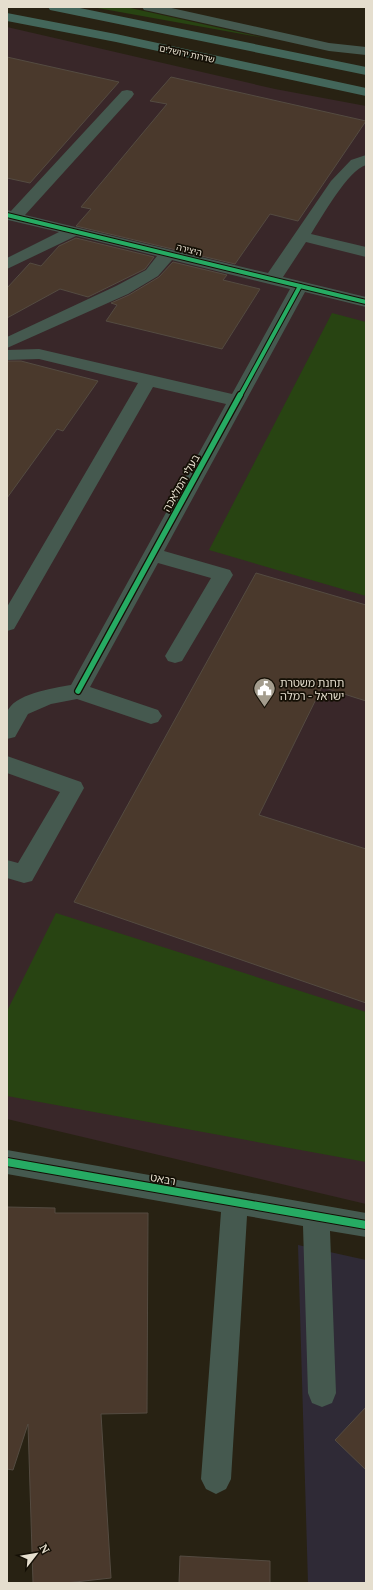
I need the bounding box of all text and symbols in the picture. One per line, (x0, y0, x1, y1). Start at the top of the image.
street label: שדרות ירושלים (158, 42, 216, 66)
street label: היצירה (175, 241, 203, 259)
street label: בעלי המלאכה (159, 452, 203, 514)
public building icon: תחנת משטרת ישראל - רמלה (251, 676, 277, 709)
place label: תחנת משטרת ישראל - רמלה (280, 676, 344, 703)
street label: רבאט (149, 1170, 177, 1188)
north arrow (16, 1534, 56, 1574)
text: N (36, 1542, 53, 1557)

